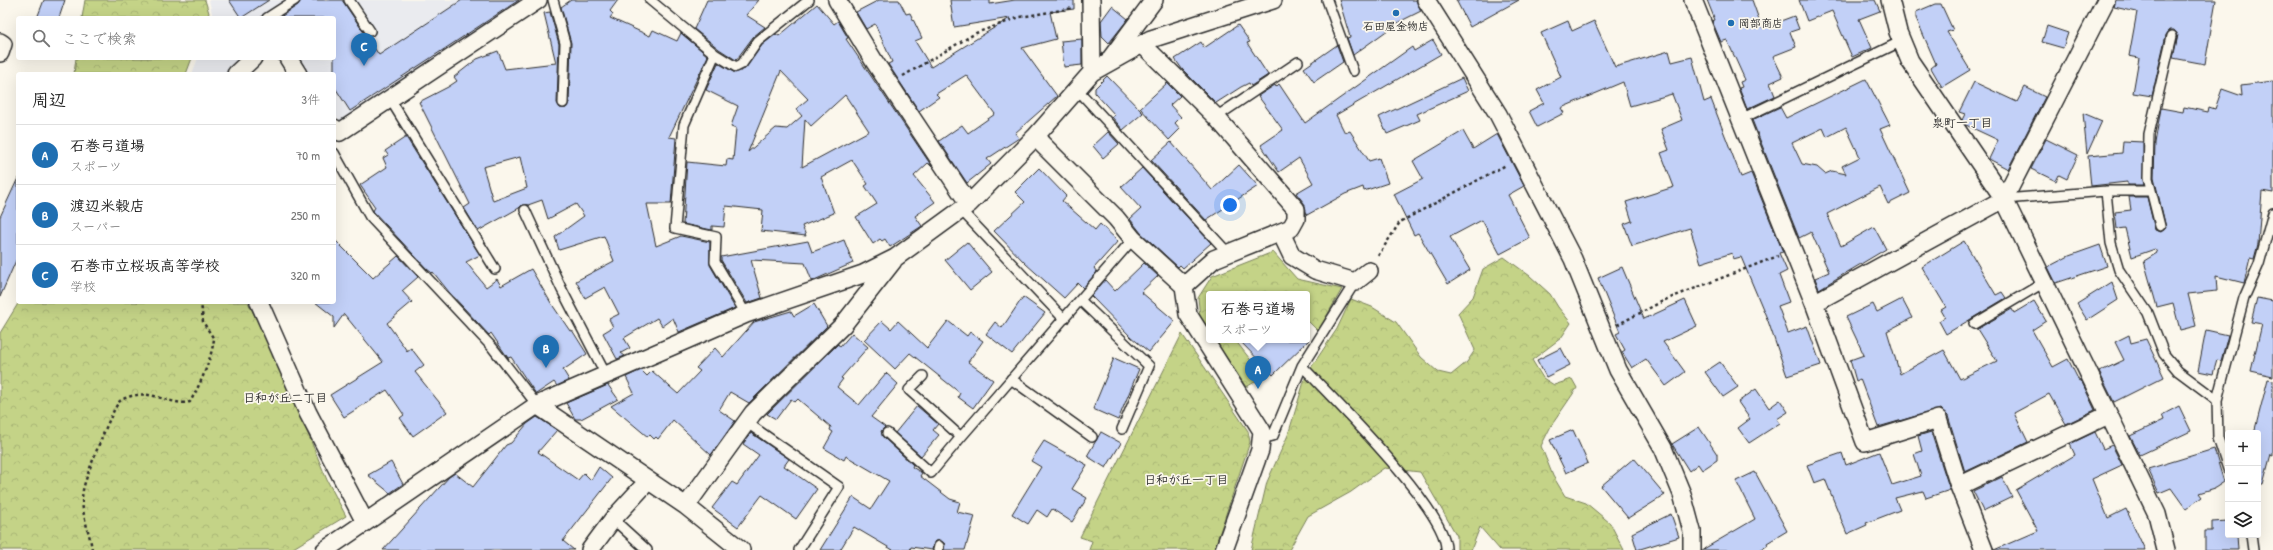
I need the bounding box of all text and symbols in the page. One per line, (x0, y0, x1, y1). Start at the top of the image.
marker: 石田屋金物店 (1391, 8, 1401, 18)
search box (16, 16, 336, 60)
place label: 岡部商店 (1739, 16, 1783, 30)
marker: 岡部商店 (1726, 18, 1736, 28)
place label: 石田屋金物店 (1363, 19, 1429, 33)
icon: search (30, 27, 52, 49)
text: ここで検索 (62, 28, 137, 49)
pin: C (351, 33, 377, 66)
text: 周辺 (32, 88, 66, 111)
text: 3件 (301, 90, 320, 108)
district label: 泉町一丁目 (1932, 114, 1992, 131)
text: 石巻弓道場 (70, 135, 145, 156)
text: A (42, 146, 48, 164)
text: 70 m (296, 146, 320, 164)
text: スポーツ (70, 157, 122, 175)
text: 渡辺米穀店 (70, 195, 145, 216)
your location (1220, 195, 1240, 215)
text: B (42, 206, 48, 224)
text: 250 m (291, 206, 320, 224)
text: スーパー (70, 217, 121, 235)
text: 石巻市立桜坂高等学校 (70, 255, 220, 276)
text: C (41, 266, 49, 284)
text: 320 m (290, 266, 320, 284)
text: 学校 (70, 277, 96, 295)
popup (1206, 291, 1310, 343)
text: 石巻弓道場 (1220, 298, 1296, 319)
text: スポーツ (1220, 320, 1272, 338)
pin: B (533, 335, 559, 368)
pin: A (1245, 356, 1271, 389)
district label: 日和が丘二丁目 (243, 389, 327, 406)
map controls (2225, 430, 2261, 538)
button: + (2225, 430, 2261, 466)
button: − (2225, 466, 2261, 502)
district label: 日和が丘一丁目 (1144, 471, 1228, 488)
button: layers (2225, 502, 2261, 538)

